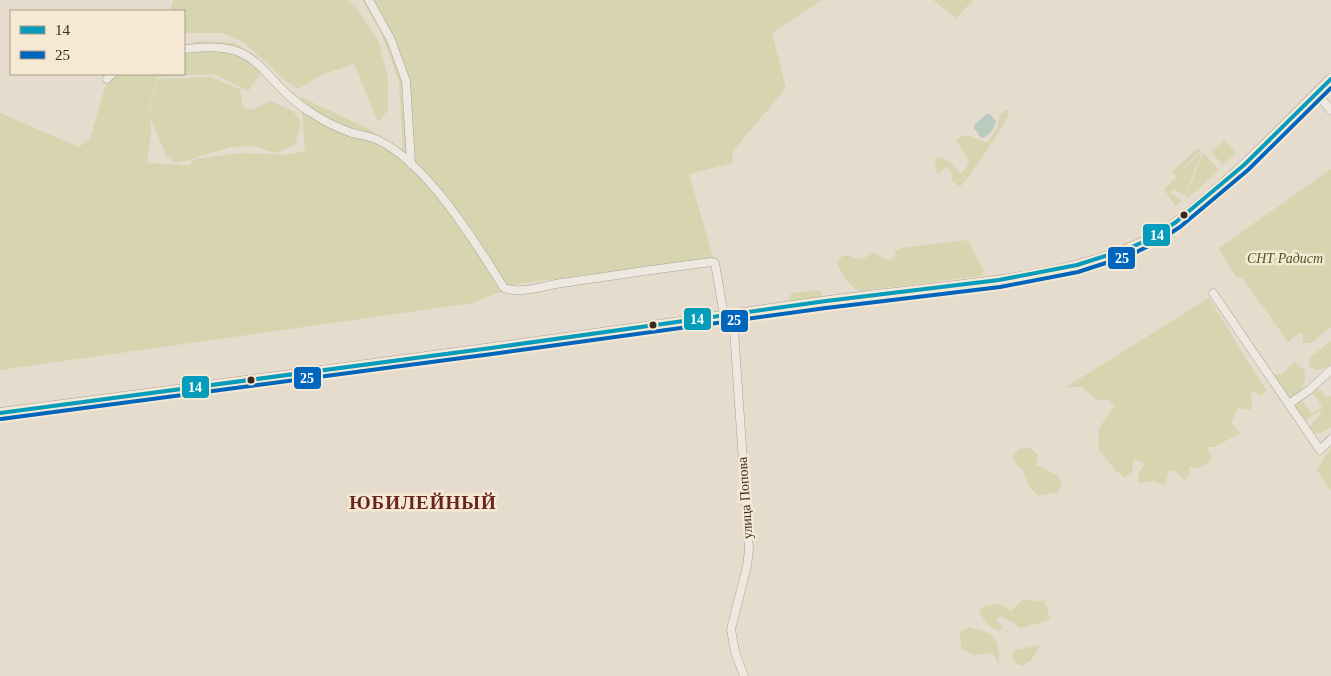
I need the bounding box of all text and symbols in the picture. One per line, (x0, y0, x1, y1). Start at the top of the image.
legend (10, 10, 185, 75)
text: 14 (55, 22, 71, 38)
text: 25 (55, 47, 70, 63)
unlabelled marker (1179, 210, 1189, 220)
line badge: 14 (1142, 223, 1171, 247)
text: 14 (1150, 228, 1164, 243)
line badge: 25 (1107, 246, 1136, 270)
text: 25 (1115, 251, 1129, 266)
park label: СНТ Радист (1247, 251, 1323, 266)
line badge: 14 (683, 307, 712, 331)
line badge: 25 (720, 309, 749, 333)
text: 14 (690, 312, 704, 327)
text: 25 (727, 313, 741, 328)
unlabelled marker (648, 320, 658, 330)
line badge: 25 (293, 366, 322, 390)
text: 25 (300, 371, 314, 386)
line badge: 14 (181, 375, 210, 399)
unlabelled marker (246, 375, 256, 385)
text: 14 (188, 380, 202, 395)
street label: улица Попова (735, 456, 755, 540)
district label: ЮБИЛЕЙНЫЙ (349, 492, 497, 513)

